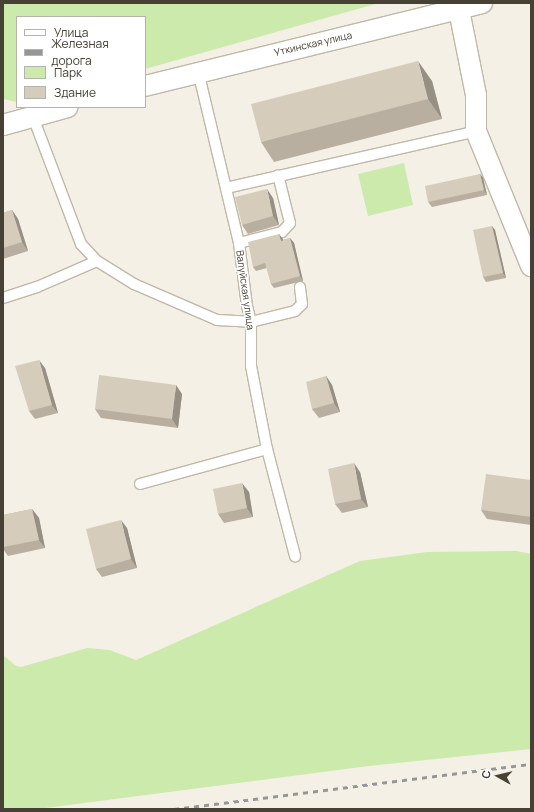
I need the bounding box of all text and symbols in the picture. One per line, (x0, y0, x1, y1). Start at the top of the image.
legend (16, 16, 146, 108)
text: Улица (54, 24, 88, 41)
street label: Уткинская улица (273, 29, 353, 59)
text: Железная дорога (51, 35, 109, 69)
text: Парк (54, 64, 82, 81)
text: Здание (54, 84, 96, 101)
street label: Валуйская улица (233, 249, 257, 331)
north arrow (478, 756, 518, 796)
text: С (478, 769, 494, 779)

